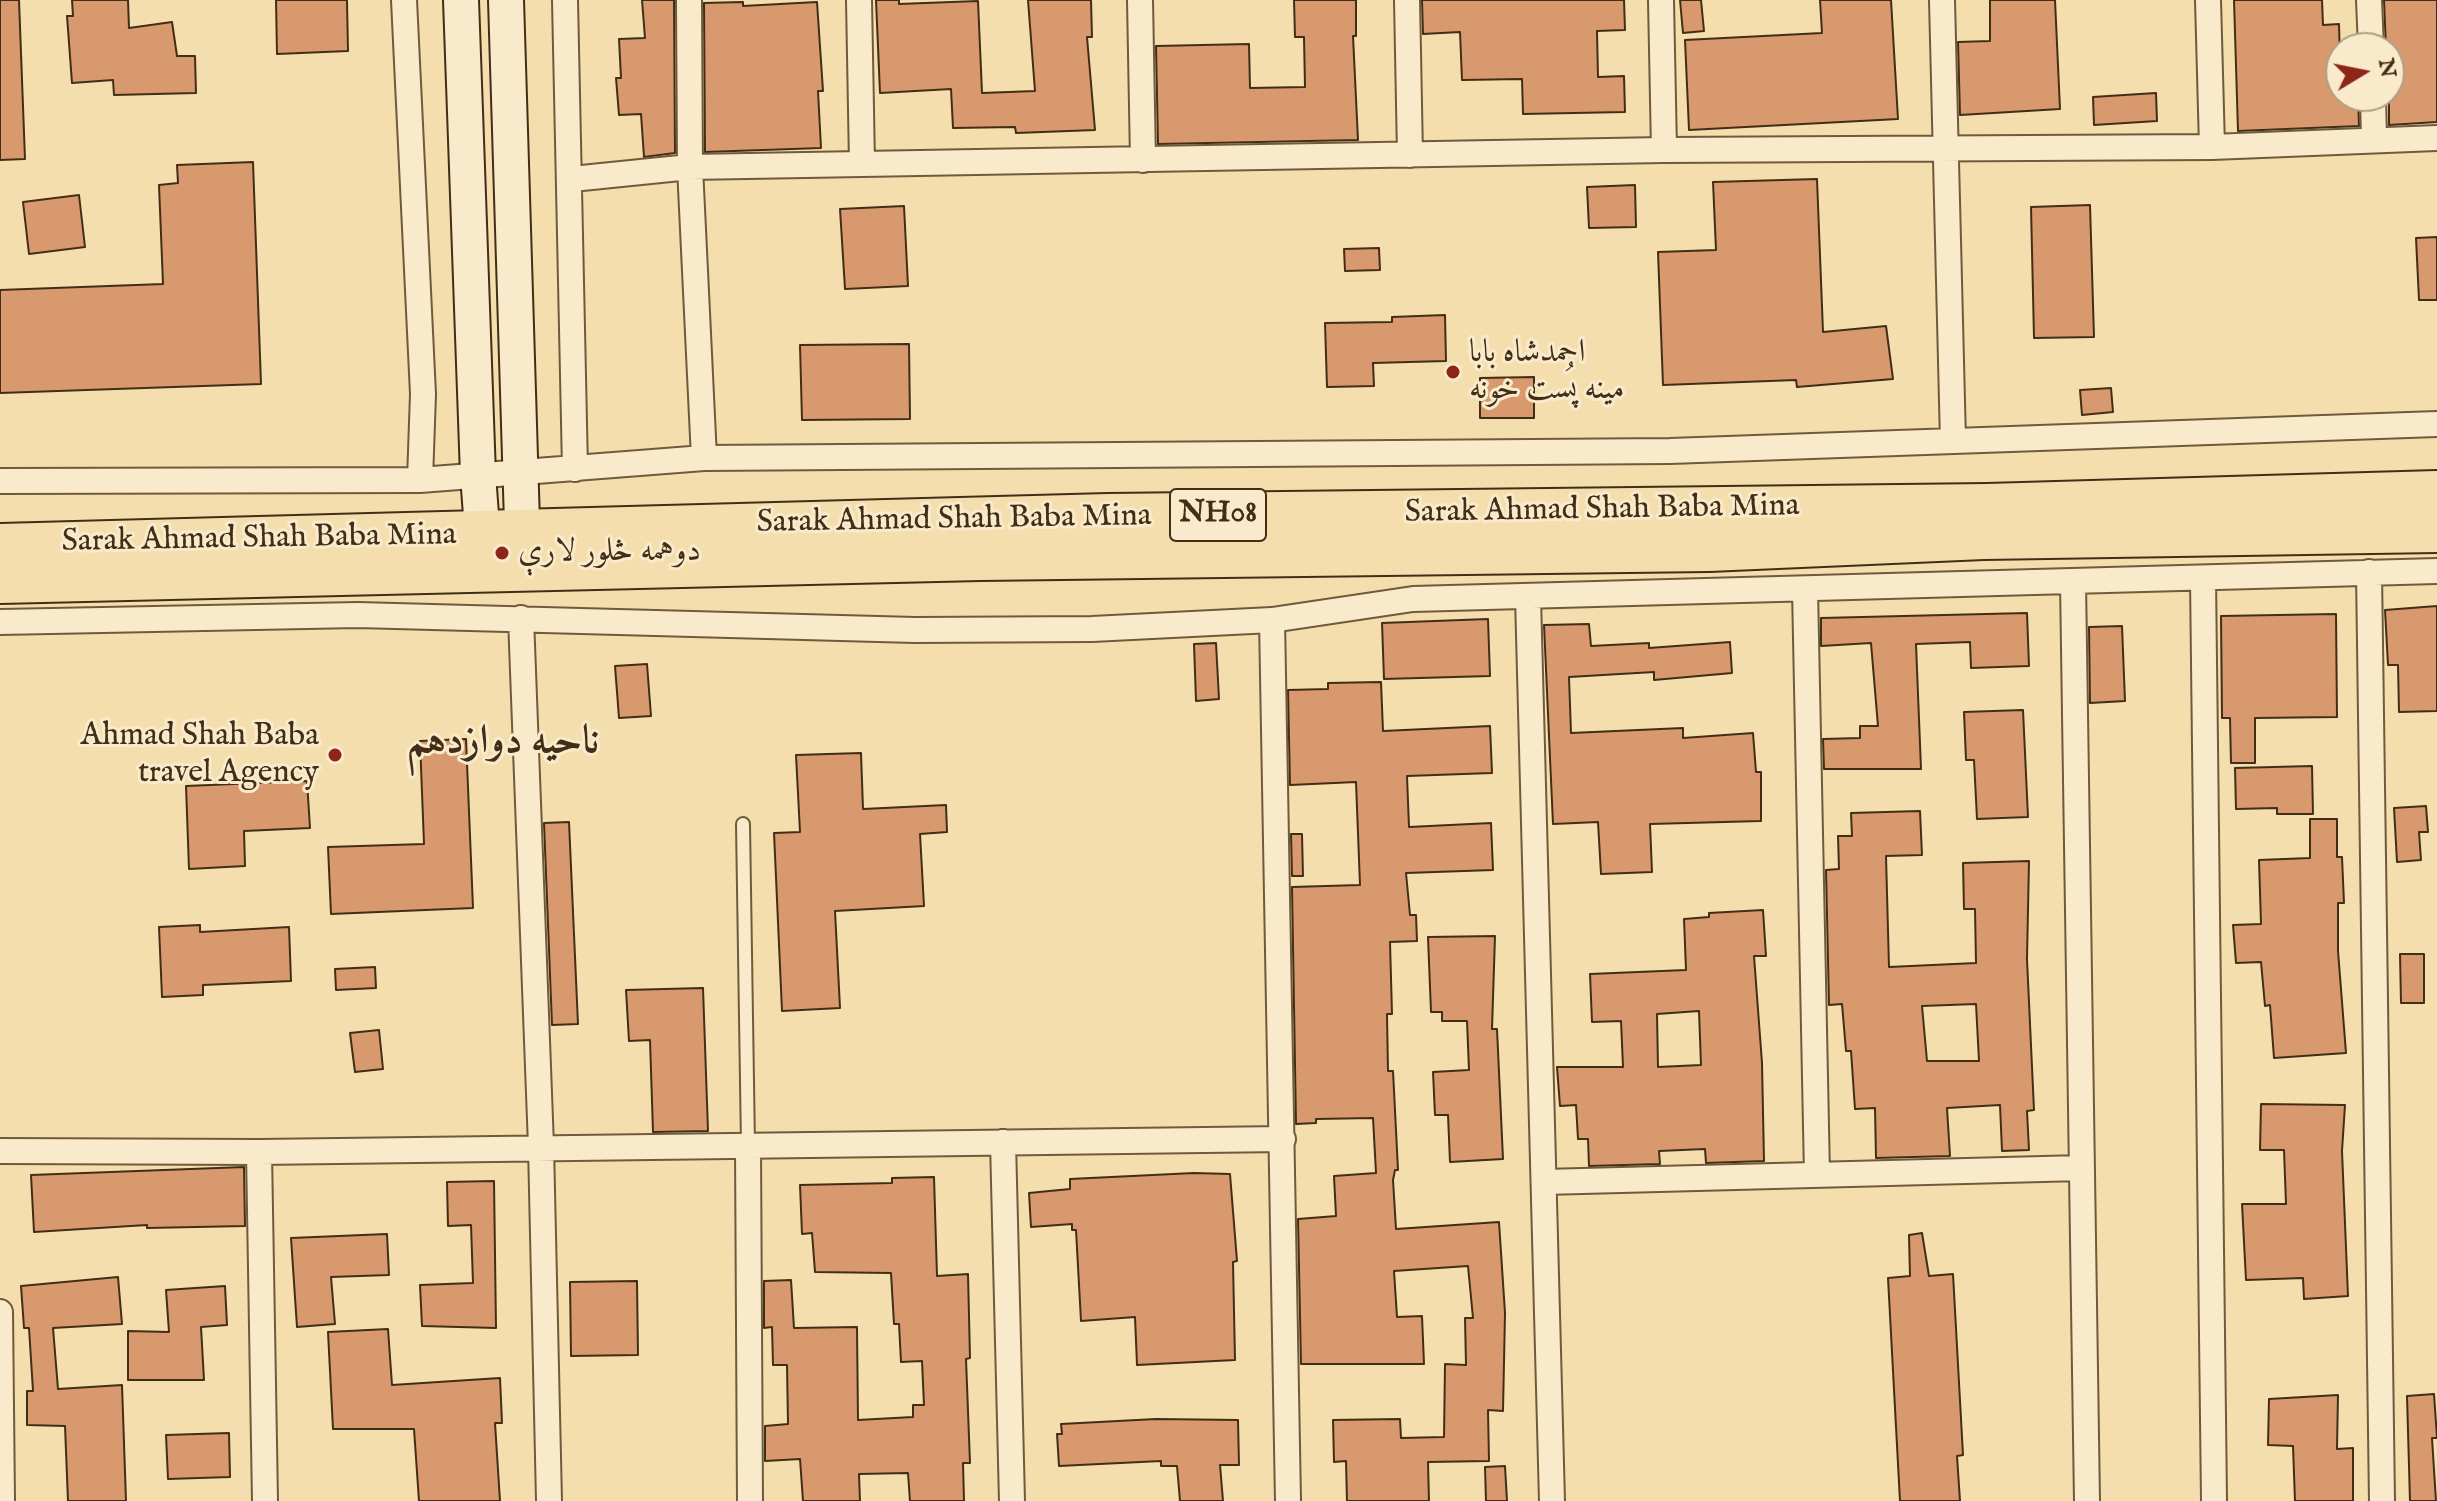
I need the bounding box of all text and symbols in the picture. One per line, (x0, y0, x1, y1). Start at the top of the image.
north arrow (2325, 32, 2405, 112)
text: N (2371, 56, 2402, 80)
place label: احمدشاه بابا مینه پُست خونه (1469, 335, 1624, 410)
marker: احمدشاه بابا مینه پُست خونه (1444, 363, 1462, 381)
street label: Sarak Ahmad Shah Baba Mina (1404, 488, 1800, 534)
road number: NH08 (1170, 489, 1266, 541)
street label: Sarak Ahmad Shah Baba Mina (756, 498, 1152, 544)
street label: Sarak Ahmad Shah Baba Mina (61, 517, 457, 563)
place label: دوهمه څلور لارې (518, 534, 701, 572)
marker: دوهمه څلور لارې (493, 544, 511, 562)
place label: Ahmad Shah Baba travel Agency (81, 718, 319, 793)
district label: ناحیه دوازدهم (407, 720, 599, 768)
marker: Ahmad Shah Baba travel Agency (326, 746, 344, 764)

